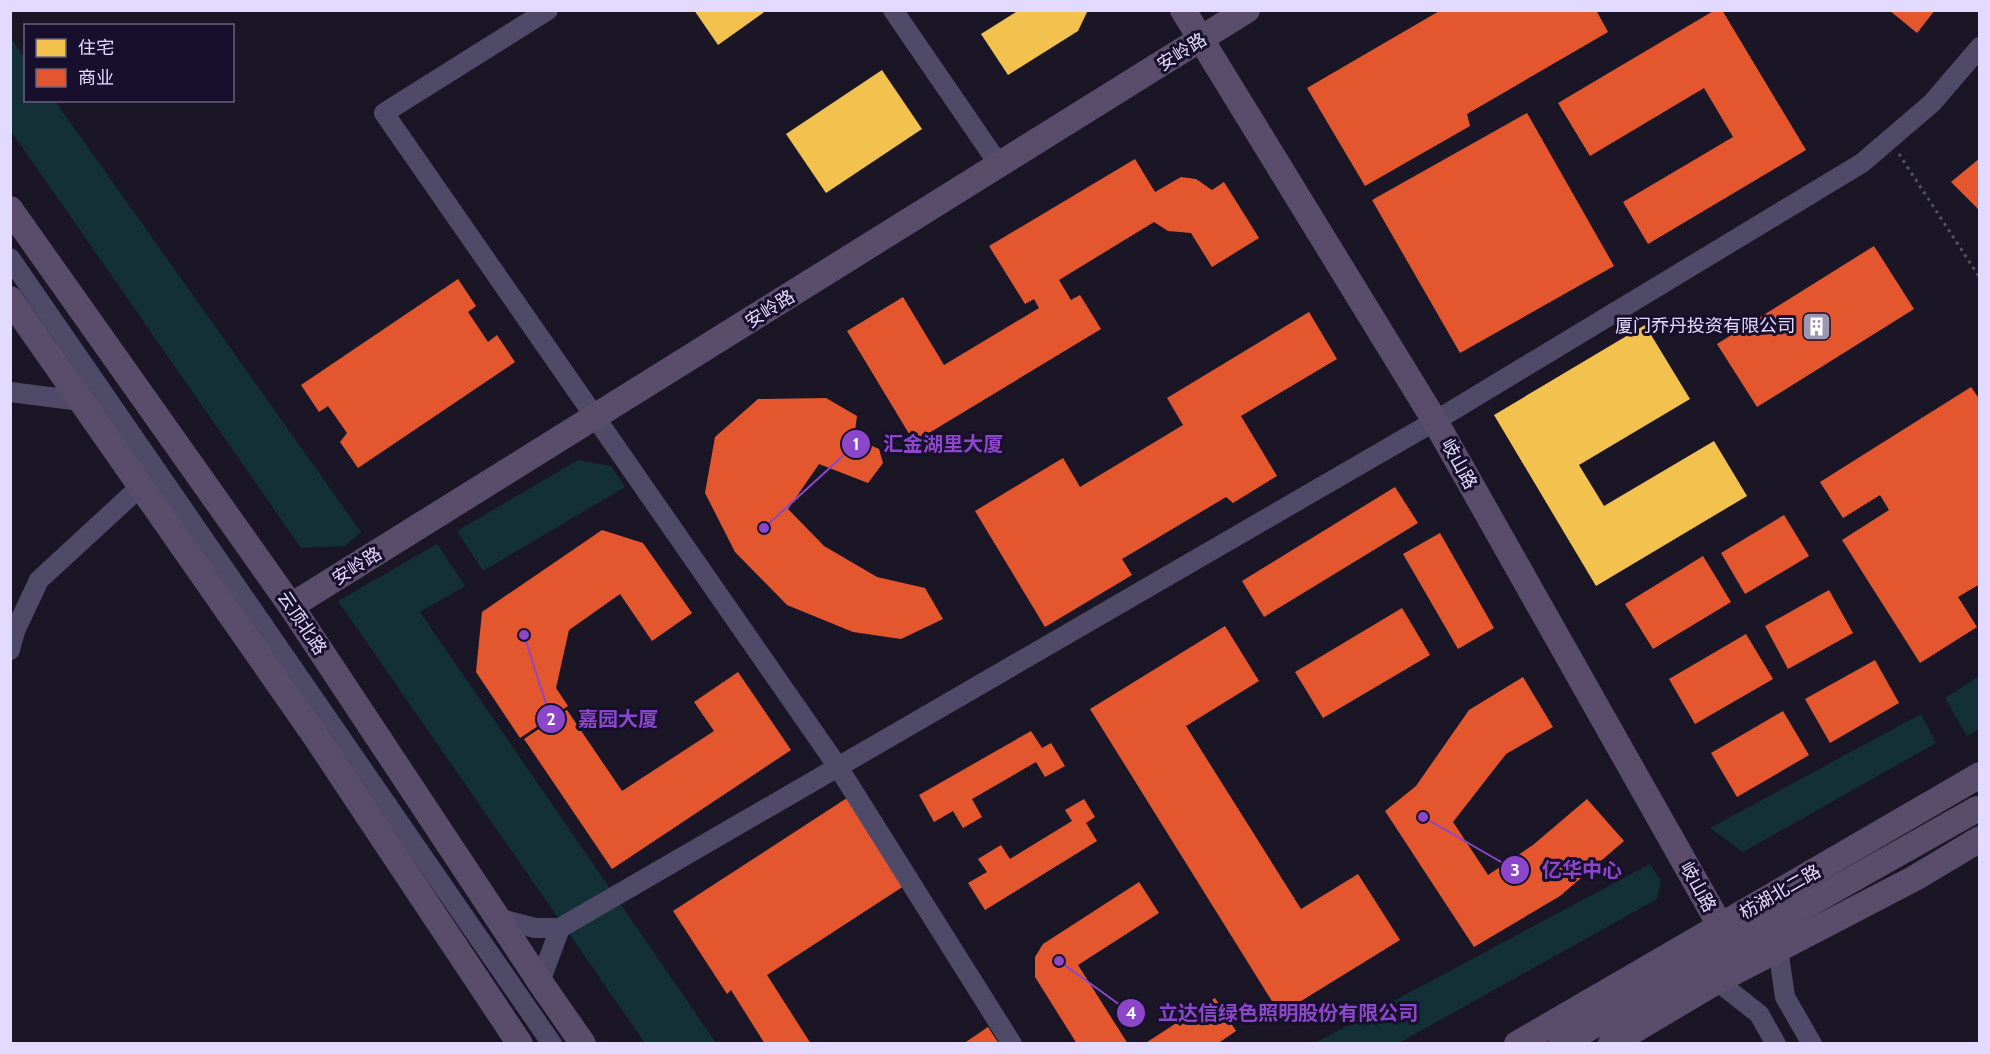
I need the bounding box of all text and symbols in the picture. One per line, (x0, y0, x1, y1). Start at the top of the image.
legend (24, 24, 234, 102)
street label: 安岭路 (1153, 28, 1211, 76)
text: 住宅 (78, 37, 114, 59)
text: 商业 (78, 67, 114, 89)
street label: 安岭路 (741, 285, 799, 333)
building icon: 厦门乔丹投资有限公司 (1800, 310, 1832, 342)
place label: 厦门乔丹投资有限公司 (1615, 315, 1795, 337)
callout: 汇金湖里大厦 (841, 425, 1015, 463)
text: 汇金湖里大厦 (883, 432, 1003, 456)
text: 1 (853, 433, 859, 455)
street label: 岐山路 (1436, 435, 1482, 493)
street label: 安岭路 (328, 542, 386, 590)
street label: 云顶北路 (273, 587, 331, 659)
callout: 嘉园大厦 (536, 700, 670, 738)
text: 嘉园大厦 (578, 707, 658, 731)
text: 2 (546, 708, 556, 730)
callout: 亿华中心 (1500, 851, 1634, 889)
text: 亿华中心 (1542, 858, 1622, 882)
street label: 岐山路 (1675, 858, 1721, 916)
text: 3 (1510, 859, 1520, 881)
street label: 枋湖北二路 (1736, 860, 1824, 924)
callout: 立达信绿色照明股份有限公司 (1116, 994, 1430, 1032)
text: 立达信绿色照明股份有限公司 (1158, 1001, 1418, 1025)
text: 4 (1125, 1002, 1137, 1024)

